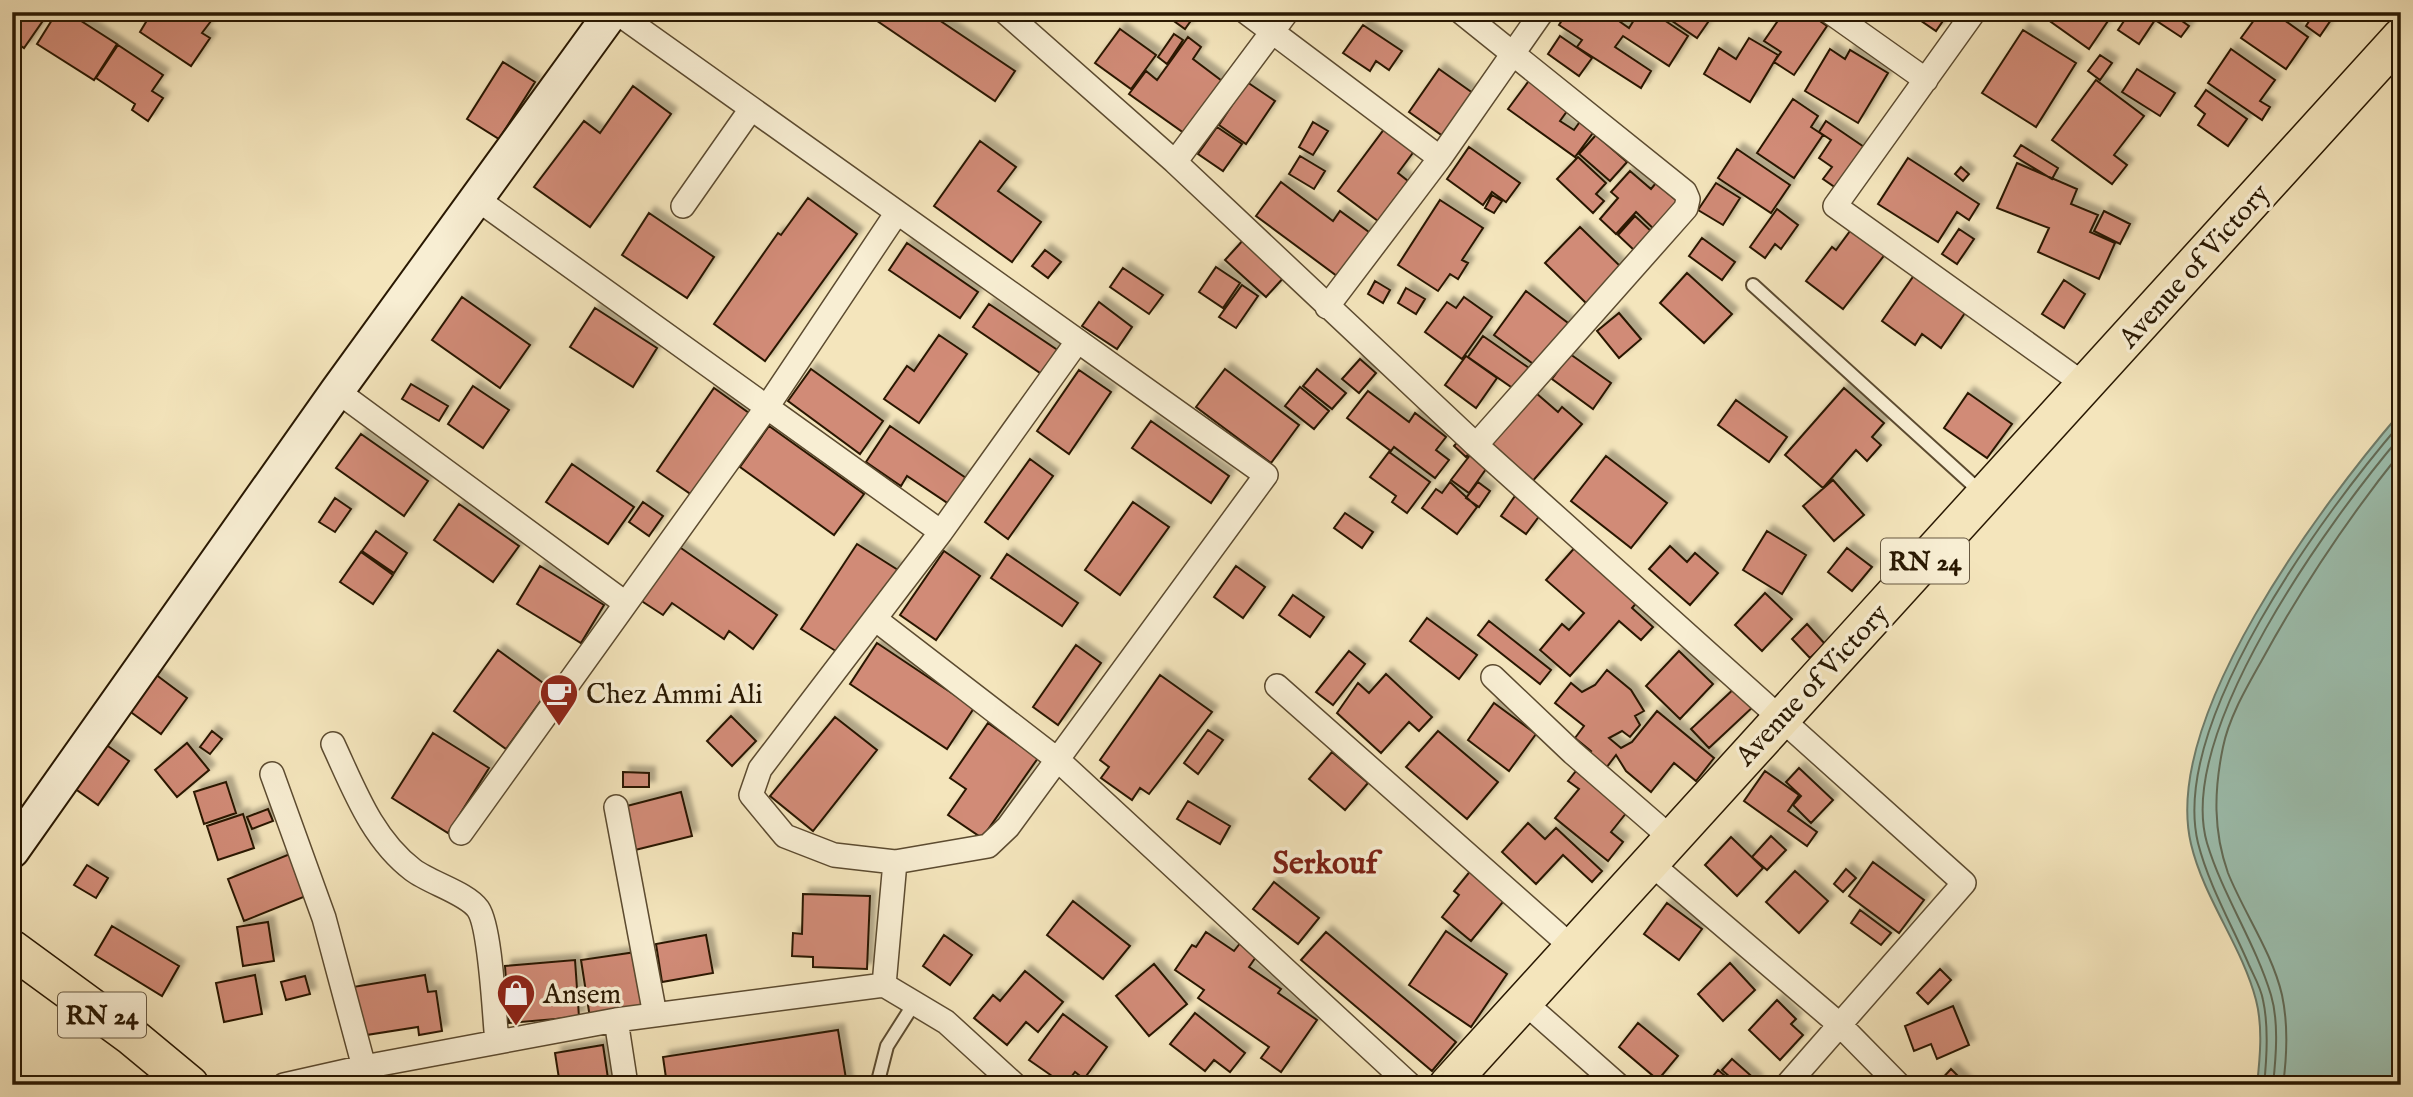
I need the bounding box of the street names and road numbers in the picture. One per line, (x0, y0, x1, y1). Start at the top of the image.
street label: Avenue of Victory (2111, 177, 2278, 357)
road number: RN 24 (1881, 538, 1969, 583)
street label: Avenue of Victory (1728, 597, 1897, 775)
road number: RN 24 (58, 992, 146, 1038)

